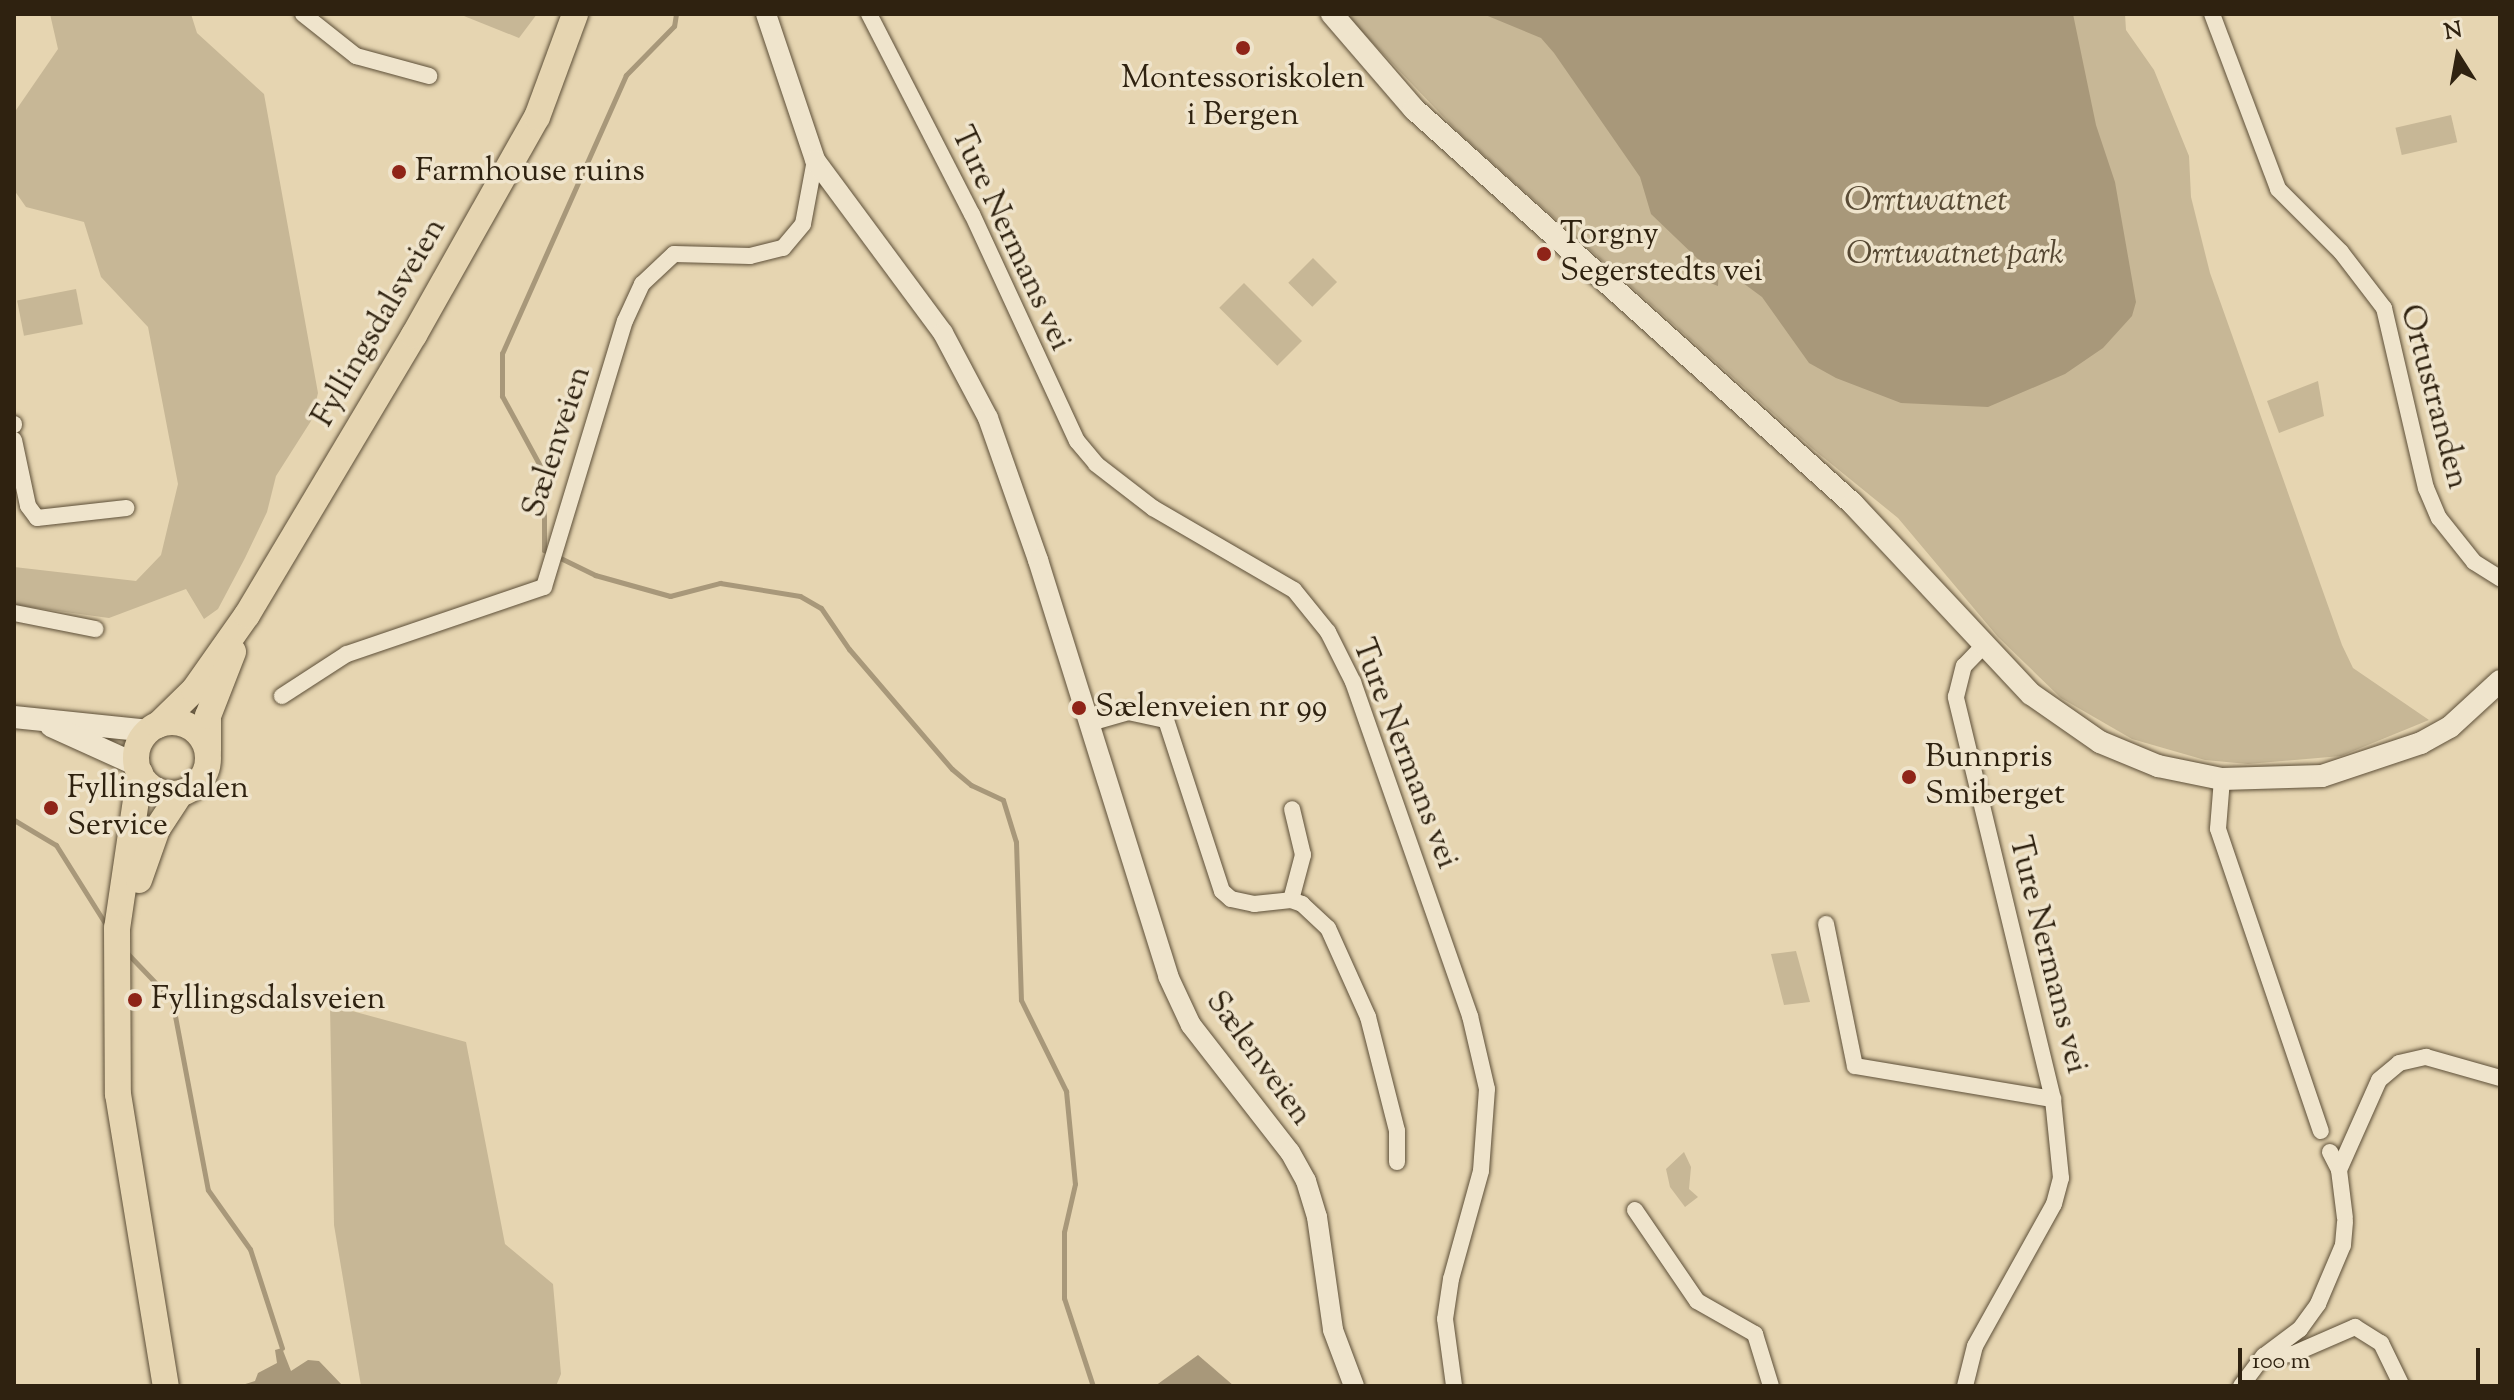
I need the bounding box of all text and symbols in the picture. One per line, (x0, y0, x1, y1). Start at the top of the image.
text: N (2442, 15, 2465, 50)
north arrow (2418, 16, 2498, 96)
marker: Montessoriskolen i Bergen (1234, 39, 1252, 57)
place label: Montessoriskolen i Bergen (1121, 61, 1365, 136)
street label: Ture Nermans vei (941, 121, 1079, 357)
place label: Farmhouse ruins (415, 153, 645, 191)
marker: Farmhouse ruins (390, 163, 408, 181)
water label: Orrtuvatnet (1844, 182, 2008, 222)
street label: Fyllingsdalsveien (305, 212, 455, 434)
place label: Torgny Segerstedts vei (1560, 217, 1763, 292)
park label: Orrtuvatnet park (1846, 236, 2064, 274)
marker: Torgny Segerstedts vei (1535, 245, 1553, 263)
street label: Ortustranden (2390, 301, 2476, 493)
street label: Sælenveien (515, 361, 601, 523)
street label: Ture Nermans vei (1343, 634, 1465, 874)
place label: Sælenveien nr 99 (1095, 689, 1327, 727)
marker: Sælenveien nr 99 (1070, 699, 1088, 717)
place label: Bunnpris Smiberget (1925, 740, 2065, 815)
marker: Bunnpris Smiberget (1900, 768, 1918, 786)
place label: Fyllingsdalen Service (67, 771, 249, 846)
marker: Fyllingsdalen Service (42, 799, 60, 817)
street label: Ture Nermans vei (1999, 832, 2095, 1078)
place label: Fyllingsdalsveien (151, 981, 386, 1019)
street label: Sælenveien (1196, 984, 1320, 1134)
marker: Fyllingsdalsveien (126, 991, 144, 1009)
scale bar (2242, 1332, 2484, 1382)
text: 100 m (2252, 1345, 2310, 1379)

